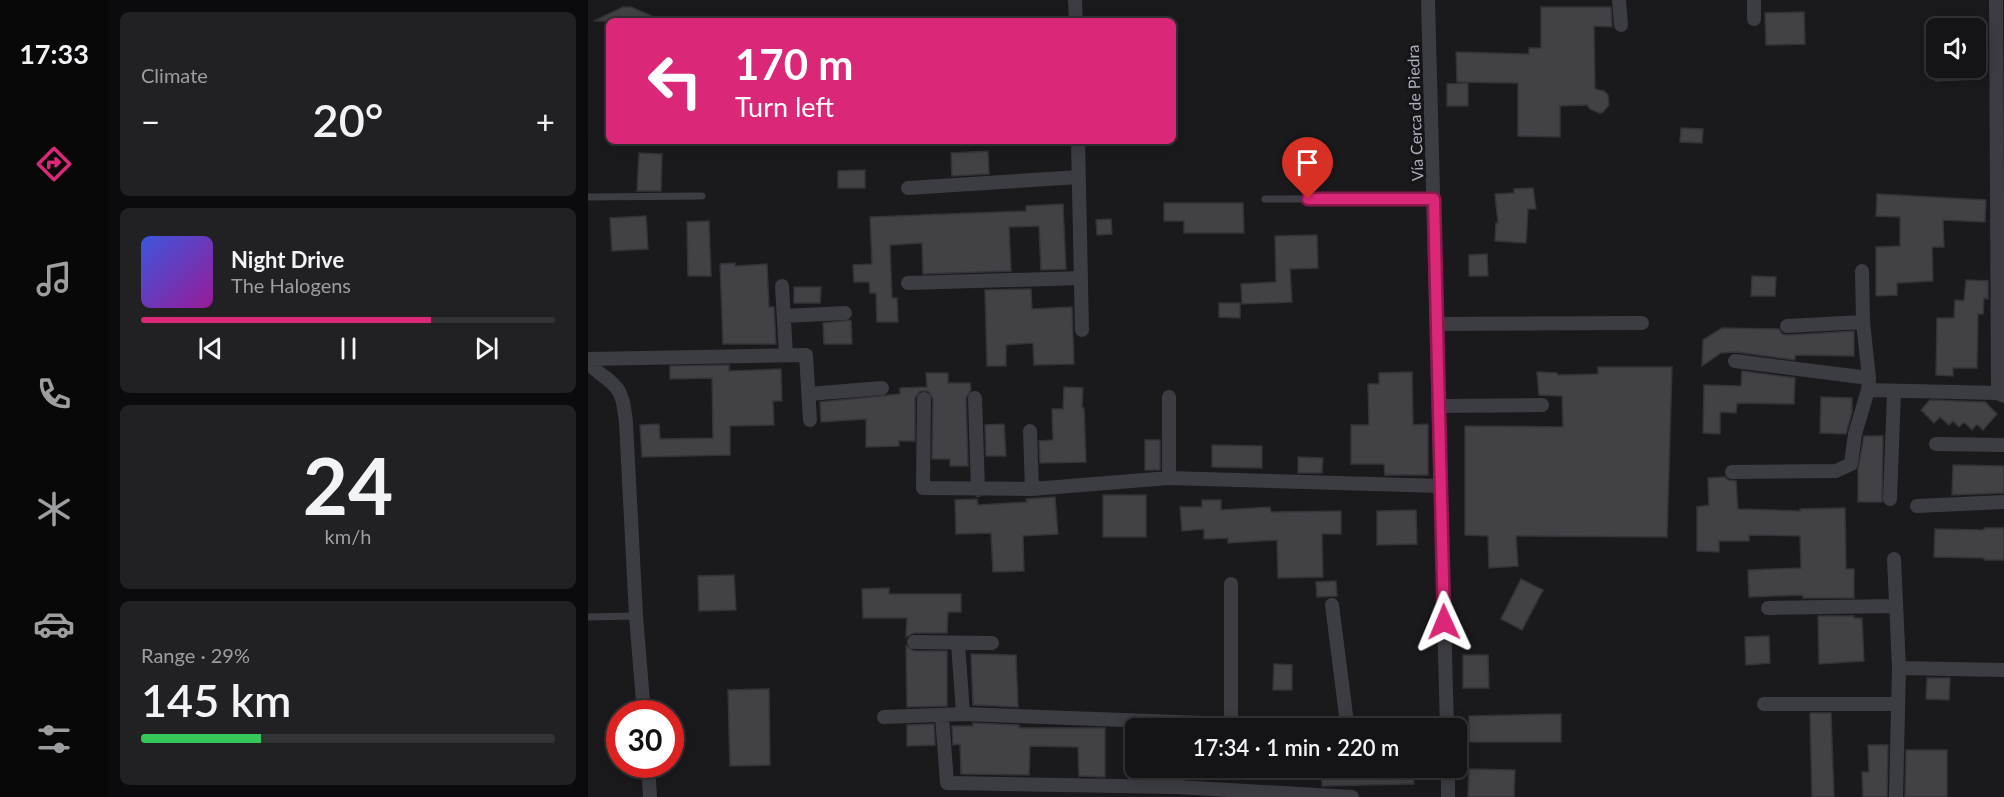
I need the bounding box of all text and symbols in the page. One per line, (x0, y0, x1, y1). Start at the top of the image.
map controls (1926, 18, 1986, 78)
button: sound (1926, 18, 1986, 78)
text: 17:33 (19, 37, 89, 70)
text: 170 m (735, 39, 853, 89)
icon: left (636, 42, 714, 120)
street label: Vía Cerca de Piedra (1403, 44, 1426, 182)
text: Climate (141, 63, 208, 87)
text: Turn left (735, 90, 834, 123)
text: 20° (313, 93, 383, 147)
text: − (141, 101, 160, 141)
text: + (536, 101, 555, 141)
pin (1282, 137, 1333, 199)
icon: directions (33, 143, 75, 185)
icon: arrive (1291, 146, 1324, 179)
text: Night Drive (231, 246, 344, 273)
icon: music (33, 258, 75, 300)
text: The Halogens (231, 273, 351, 297)
icon: previous (194, 332, 227, 365)
icon: pause (332, 332, 365, 365)
icon: next (470, 332, 503, 365)
icon: phone (33, 373, 75, 415)
text: 24 (303, 438, 393, 532)
icon: climate (33, 488, 75, 530)
text: km/h (325, 524, 371, 548)
position arrow (1412, 590, 1476, 654)
icon: car (33, 603, 75, 645)
text: Range · 29% (141, 643, 250, 667)
text: 145 km (141, 673, 291, 727)
speed limit sign: 30 (606, 700, 684, 778)
icon: filters (33, 718, 75, 760)
text: 17:34 · 1 min · 220 m (1193, 734, 1399, 761)

